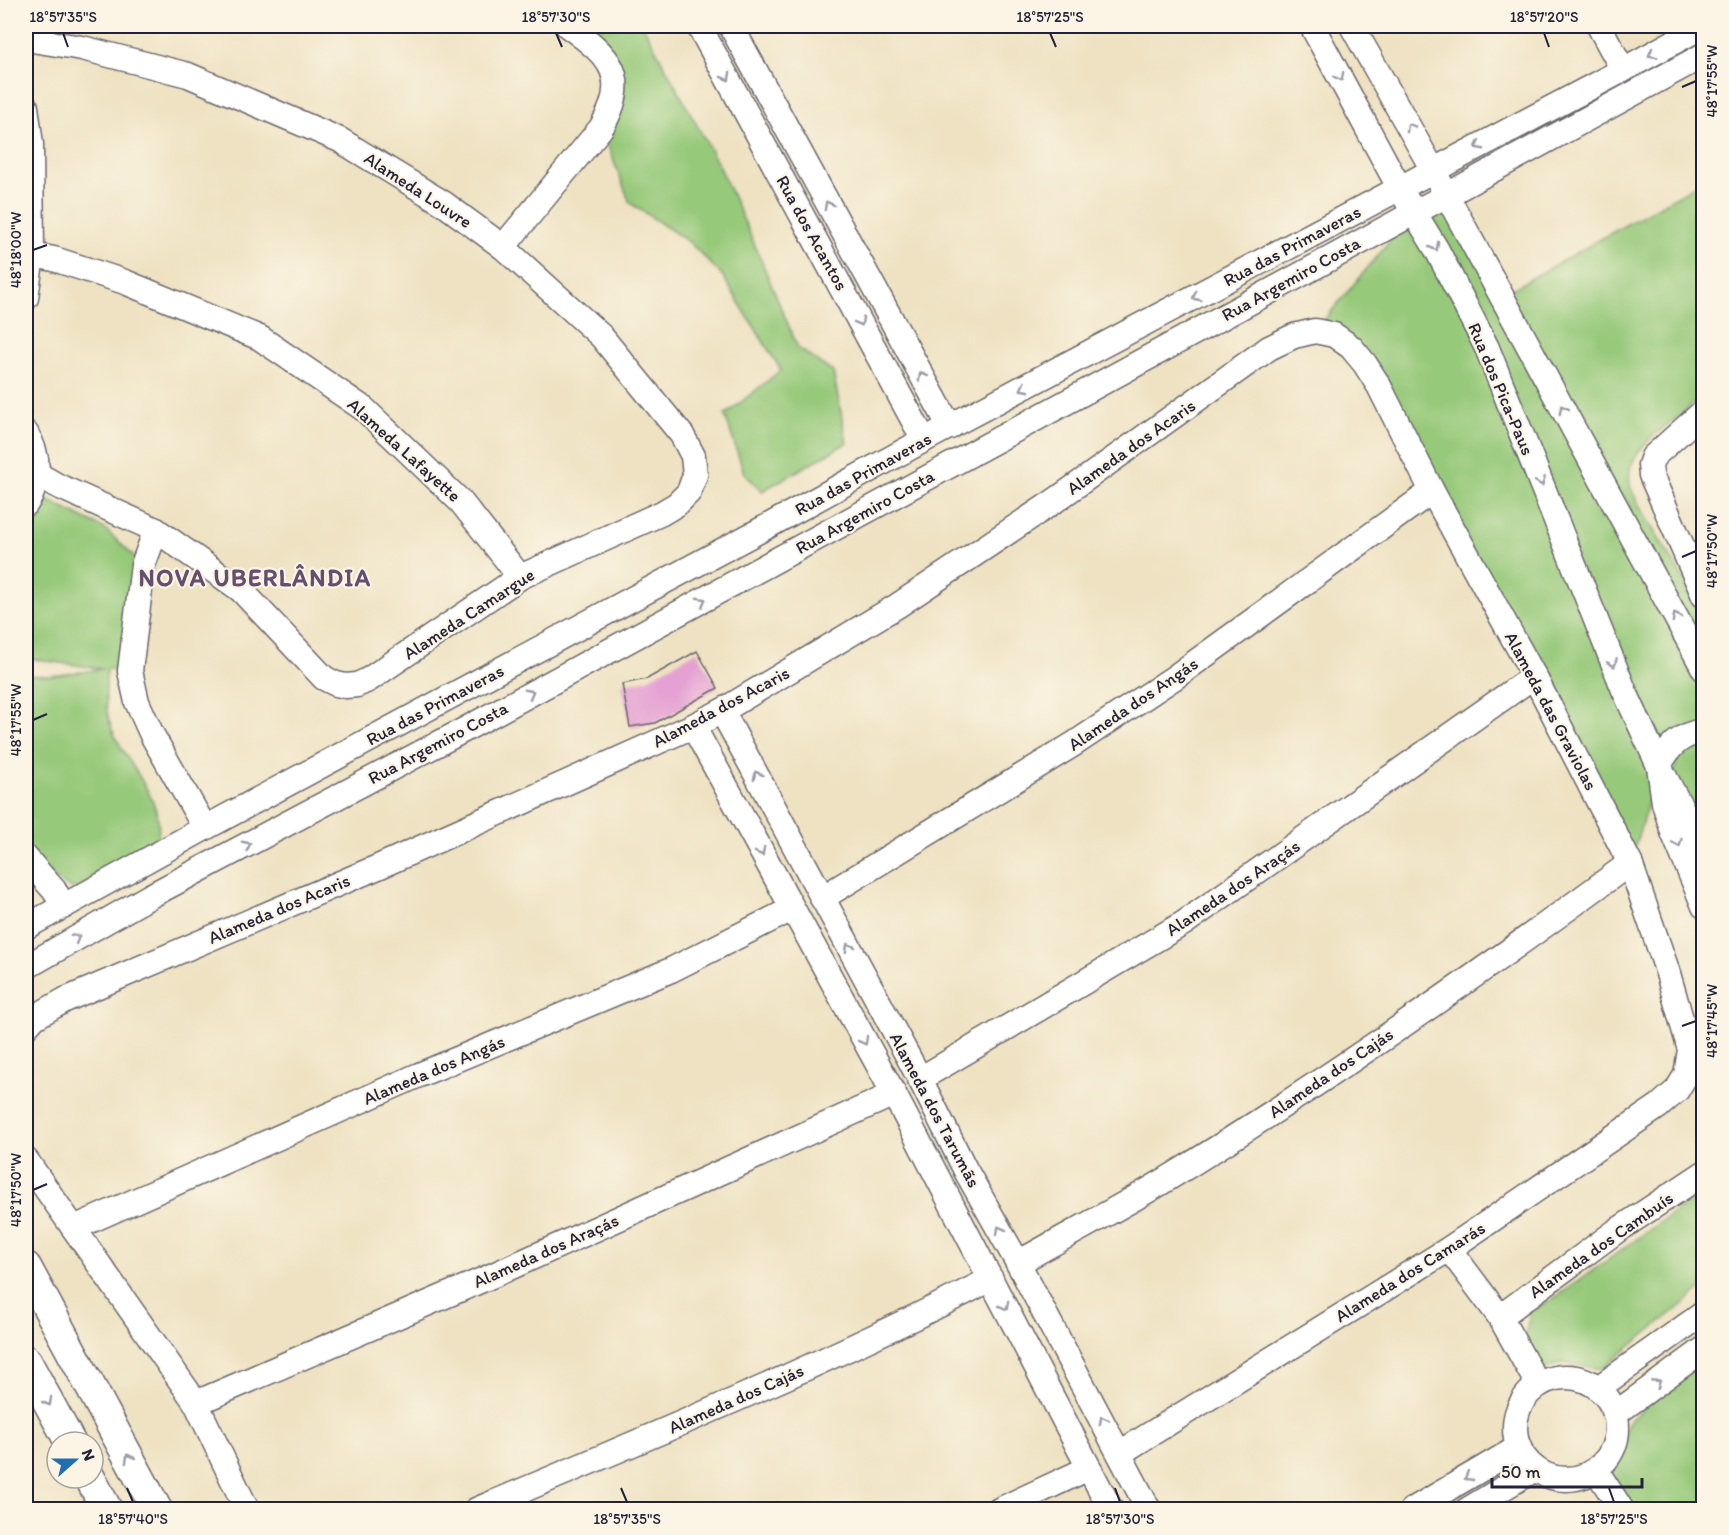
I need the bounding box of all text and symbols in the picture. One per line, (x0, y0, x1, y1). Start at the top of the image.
text: 18°57'35"S (29, 8, 97, 26)
text: 18°57'30"S (521, 8, 591, 26)
text: 18°57'25"S (1016, 8, 1084, 26)
text: 18°57'20"S (1510, 8, 1578, 26)
text: 48°17'55"W (1703, 44, 1721, 117)
one-way arrow (1647, 47, 1658, 58)
one-way arrow (720, 71, 731, 81)
one-way arrow (1333, 71, 1344, 81)
one-way arrow (1405, 123, 1417, 133)
one-way arrow (1475, 138, 1486, 150)
street label: Alameda Louvre (360, 147, 476, 233)
street label: Rua dos Acantos (771, 172, 853, 294)
one-way arrow (824, 200, 836, 211)
street label: Rua das Primaveras (1219, 200, 1365, 292)
text: 48°18'00"W (7, 212, 25, 288)
street label: Rua Argemiro Costa (1218, 231, 1365, 326)
one-way arrow (1428, 241, 1439, 252)
one-way arrow (1192, 290, 1203, 301)
one-way arrow (853, 316, 864, 326)
street label: Rua dos Pica-Paus (1463, 319, 1539, 459)
one-way arrow (918, 372, 929, 382)
one-way arrow (1020, 381, 1030, 392)
street label: Alameda Lafayette (343, 393, 465, 507)
street label: Alameda dos Acaris (1062, 394, 1200, 500)
one-way arrow (1559, 405, 1570, 415)
street label: Rua das Primaveras (791, 427, 935, 521)
street label: Rua Argemiro Costa (792, 464, 939, 559)
one-way arrow (1533, 477, 1546, 487)
text: 48°17'50"W (1703, 514, 1721, 588)
district label: NOVA UBERLÂNDIA (138, 563, 372, 592)
street label: Alameda Camargue (399, 563, 539, 665)
one-way arrow (696, 597, 706, 608)
one-way arrow (1672, 613, 1683, 623)
street label: Alameda das Graviolas (1500, 628, 1602, 794)
street label: Alameda dos Angás (1064, 652, 1202, 756)
one-way arrow (1606, 657, 1618, 668)
street label: Rua das Primaveras (362, 659, 508, 751)
street label: Alameda dos Acaris (649, 662, 793, 752)
text: 48°17'55"W (7, 683, 25, 756)
one-way arrow (524, 689, 535, 701)
street label: Rua Argemiro Costa (364, 697, 512, 789)
one-way arrow (753, 771, 764, 781)
street label: Alameda dos Araçás (1162, 835, 1304, 941)
one-way arrow (1671, 837, 1683, 848)
one-way arrow (241, 841, 252, 852)
one-way arrow (754, 845, 765, 856)
street label: Alameda dos Acaris (205, 869, 353, 949)
one-way arrow (70, 934, 80, 946)
one-way arrow (845, 943, 856, 953)
text: 48°17'45"W (1703, 984, 1721, 1058)
street label: Alameda dos Cajás (1264, 1023, 1398, 1123)
street label: Alameda dos Tarumãs (885, 1029, 985, 1191)
street label: Alameda dos Angás (360, 1030, 508, 1110)
one-way arrow (857, 1035, 868, 1045)
text: 48°17'50"W (7, 1153, 25, 1227)
street label: Alameda dos Cambuís (1525, 1187, 1677, 1303)
street label: Alameda dos Araçás (470, 1209, 622, 1293)
street label: Alameda dos Camarás (1331, 1217, 1489, 1327)
one-way arrow (996, 1226, 1007, 1237)
one-way arrow (998, 1300, 1009, 1310)
street label: Alameda dos Cajás (665, 1359, 807, 1439)
one-way arrow (1651, 1379, 1662, 1390)
one-way arrow (41, 1395, 52, 1406)
one-way arrow (1099, 1416, 1110, 1427)
north arrow (45, 1430, 105, 1490)
text: N (78, 1446, 99, 1463)
scale bar (1492, 1451, 1642, 1489)
one-way arrow (125, 1454, 136, 1464)
text: 50 m (1501, 1461, 1541, 1483)
one-way arrow (1464, 1469, 1474, 1481)
text: 18°57'40"S (98, 1510, 168, 1528)
text: 18°57'35"S (593, 1510, 661, 1528)
text: 18°57'30"S (1085, 1510, 1155, 1528)
text: 18°57'25"S (1580, 1510, 1648, 1528)

